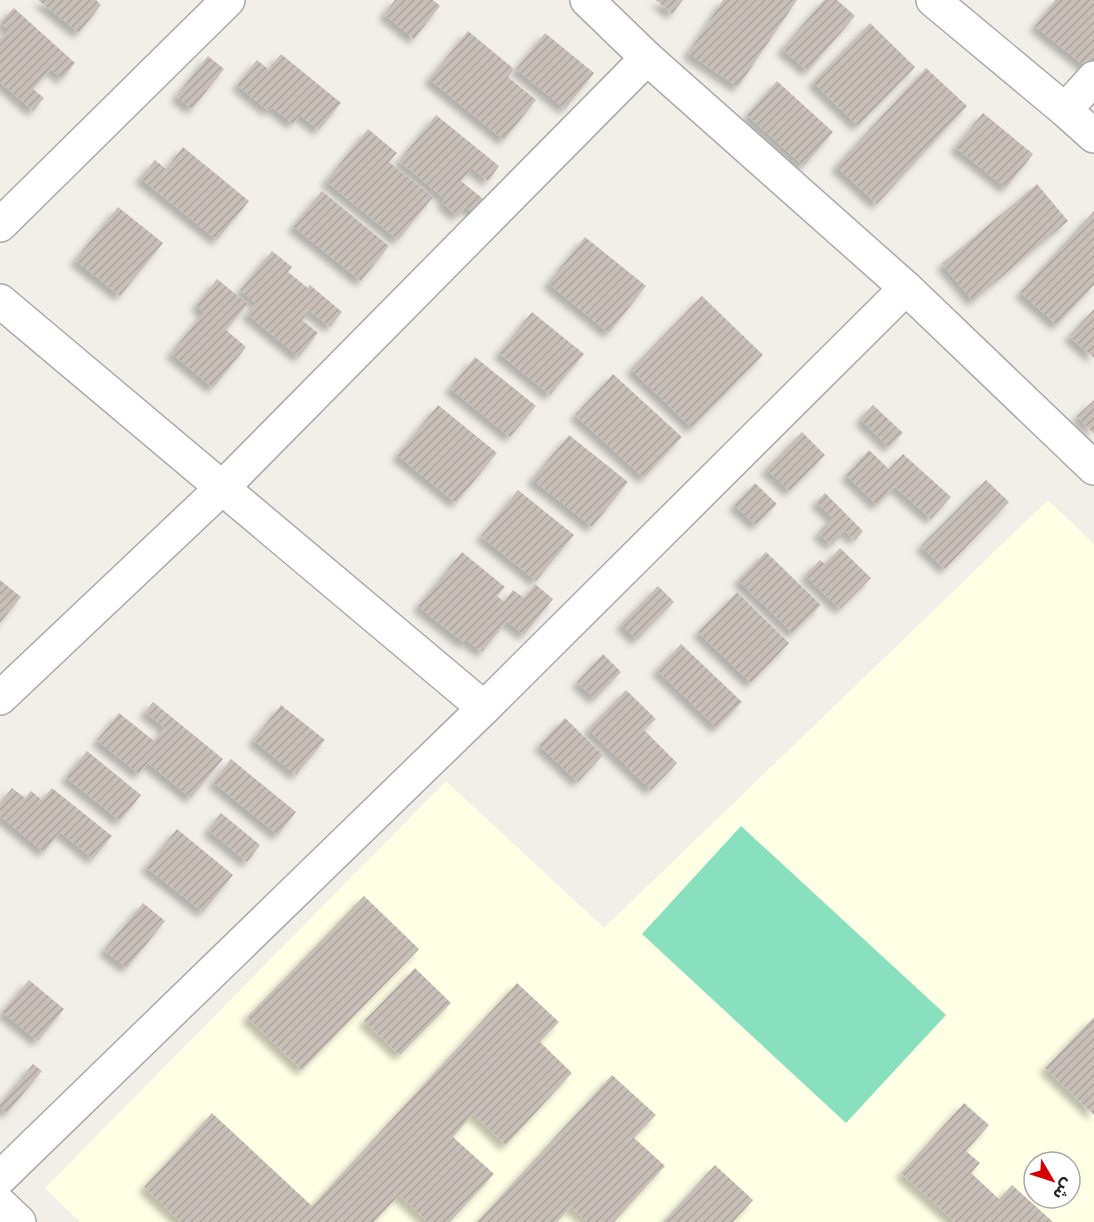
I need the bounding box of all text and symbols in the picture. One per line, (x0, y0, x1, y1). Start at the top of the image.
north arrow (1022, 1150, 1082, 1210)
text: ش (1047, 1173, 1077, 1203)

